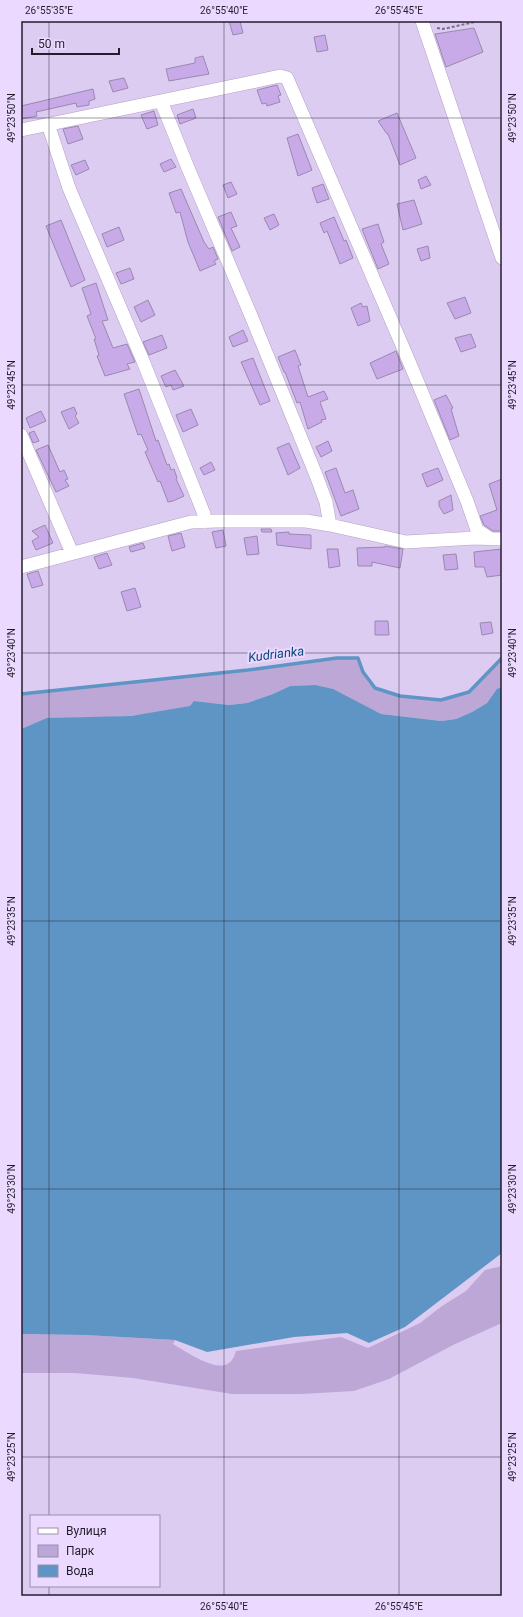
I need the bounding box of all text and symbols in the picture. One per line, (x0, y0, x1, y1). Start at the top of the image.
text: 26°55'35"E (25, 5, 73, 16)
text: 26°55'40"E (200, 5, 248, 16)
text: 26°55'45"E (375, 5, 423, 16)
scale bar (32, 30, 119, 56)
text: 50 m (38, 37, 65, 51)
text: 49°23'50"N (6, 93, 17, 143)
text: 49°23'50"N (507, 93, 518, 143)
text: 49°23'45"N (6, 360, 17, 410)
text: 49°23'45"N (507, 360, 518, 410)
text: 49°23'40"N (6, 628, 17, 678)
text: 49°23'40"N (507, 628, 518, 678)
water label: Kudrianka (247, 643, 305, 665)
text: 49°23'35"N (6, 896, 17, 946)
text: 49°23'35"N (507, 896, 518, 946)
text: 49°23'30"N (6, 1164, 17, 1214)
text: 49°23'30"N (507, 1164, 518, 1214)
text: 49°23'25"N (6, 1432, 17, 1482)
text: 49°23'25"N (507, 1432, 518, 1482)
legend (30, 1515, 160, 1587)
text: Вулиця (66, 1524, 107, 1538)
text: Парк (66, 1544, 95, 1558)
text: Вода (66, 1564, 94, 1578)
text: 26°55'40"E (200, 1601, 248, 1612)
text: 26°55'45"E (375, 1601, 423, 1612)

